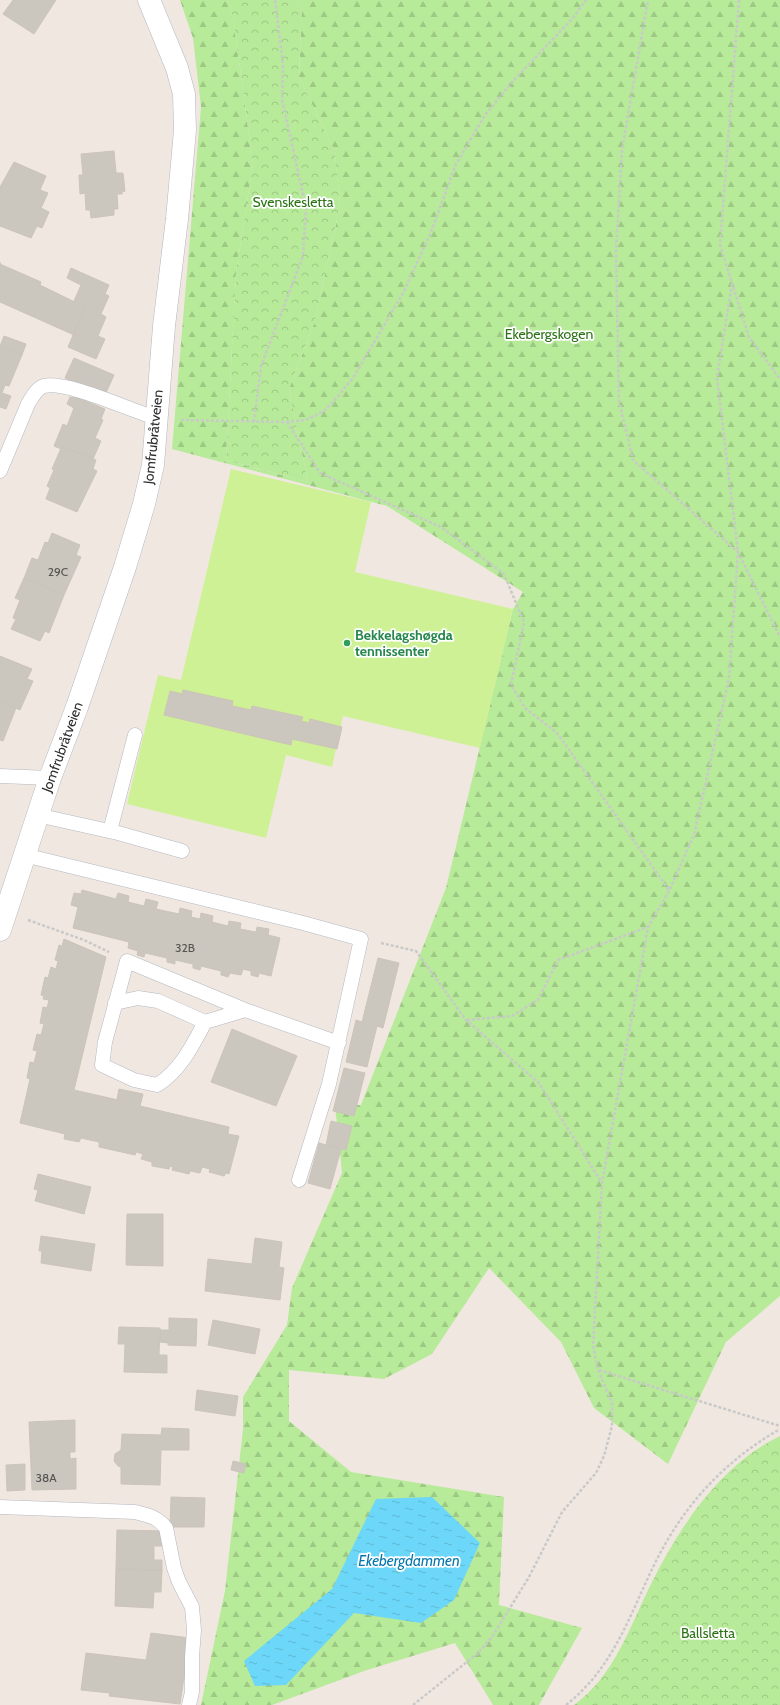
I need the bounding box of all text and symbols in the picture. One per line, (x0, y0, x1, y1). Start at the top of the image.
park label: Svenskesletta (252, 193, 334, 211)
park label: Ekebergskogen (505, 325, 593, 343)
street label: Jomfrubråtveien (139, 389, 167, 486)
house number: 29C (48, 564, 68, 579)
place label: Bekkelagshøgda tennissenter (355, 626, 453, 660)
marker: Bekkelagshøgda tennissenter (342, 638, 352, 648)
street label: Jomfrubråtveien (37, 699, 87, 796)
house number: 32B (175, 940, 195, 955)
house number: 38A (35, 1470, 57, 1485)
water label: Ekebergdammen (358, 1552, 460, 1570)
park label: Ballsletta (681, 1624, 735, 1642)

